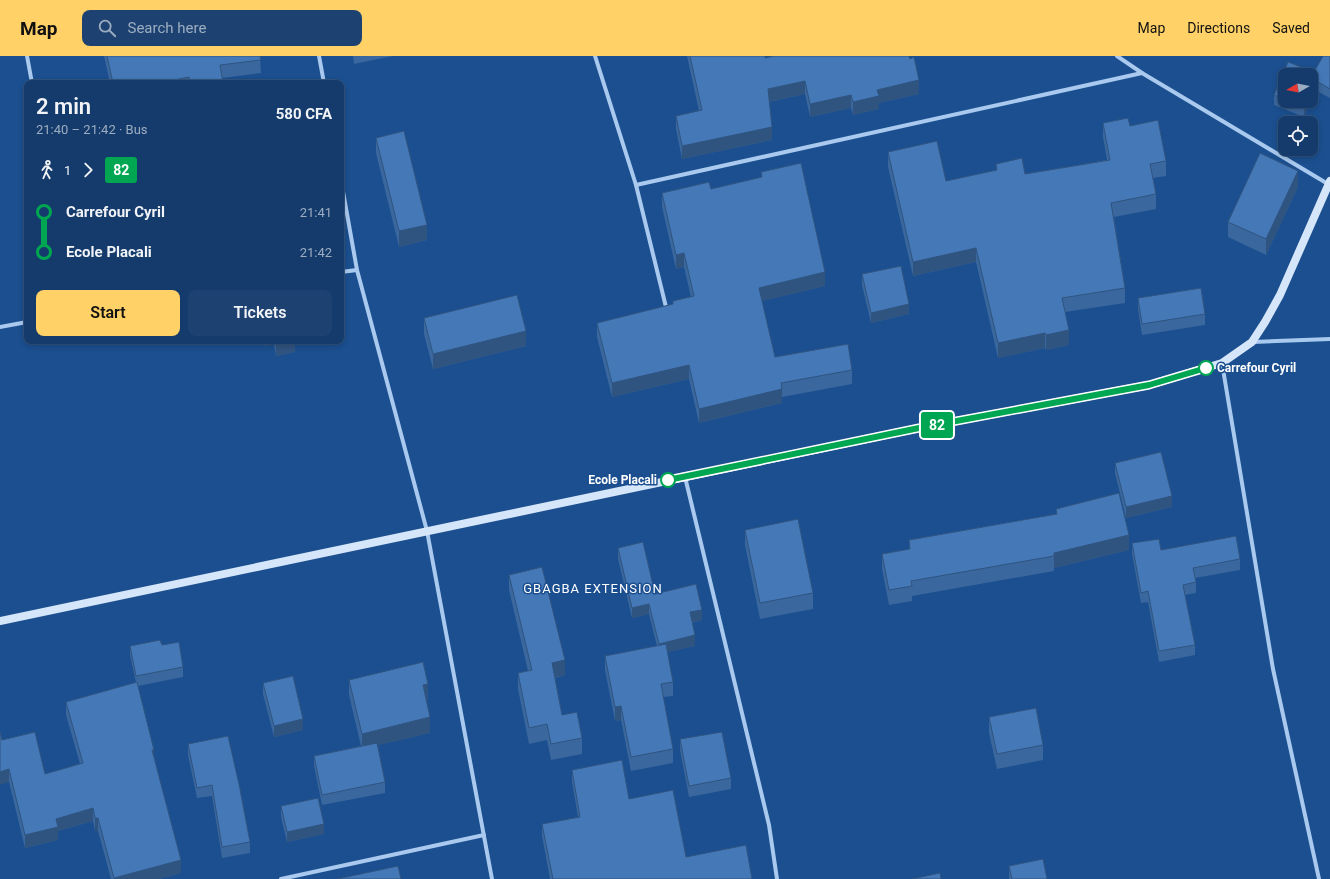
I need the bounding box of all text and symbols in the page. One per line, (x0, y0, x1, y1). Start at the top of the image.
search box (82, 10, 362, 46)
text: Map (20, 17, 58, 40)
icon: search (96, 17, 118, 39)
text: Search here (128, 19, 206, 37)
text: Map (1138, 20, 1165, 36)
text: Directions (1187, 20, 1250, 36)
text: Saved (1272, 20, 1310, 36)
north arrow (1278, 68, 1318, 108)
map controls (1278, 68, 1318, 156)
text: 2 min (36, 94, 91, 119)
text: 580 CFA (276, 105, 332, 123)
button: locate (1278, 116, 1318, 156)
text: 21:40 – 21:42 · Bus (36, 122, 148, 137)
icon: walk (36, 159, 58, 181)
icon: forward (77, 159, 99, 181)
text: 82 (113, 162, 129, 178)
text: 1 (64, 163, 71, 178)
text: Carrefour Cyril (66, 203, 165, 221)
text: 21:41 (300, 205, 332, 220)
text: Ecole Placali (66, 243, 152, 261)
text: 21:42 (300, 245, 332, 260)
button: Start (36, 290, 180, 336)
button: Tickets (188, 290, 332, 336)
marker: Carrefour Cyril (1198, 360, 1214, 376)
place label: Carrefour Cyril (1217, 361, 1296, 375)
line badge: 82 (919, 412, 955, 438)
text: 82 (929, 417, 945, 433)
marker: Ecole Placali (660, 472, 676, 488)
place label: Ecole Placali (588, 473, 657, 487)
district label: GBAGBA EXTENSION (523, 581, 663, 596)

